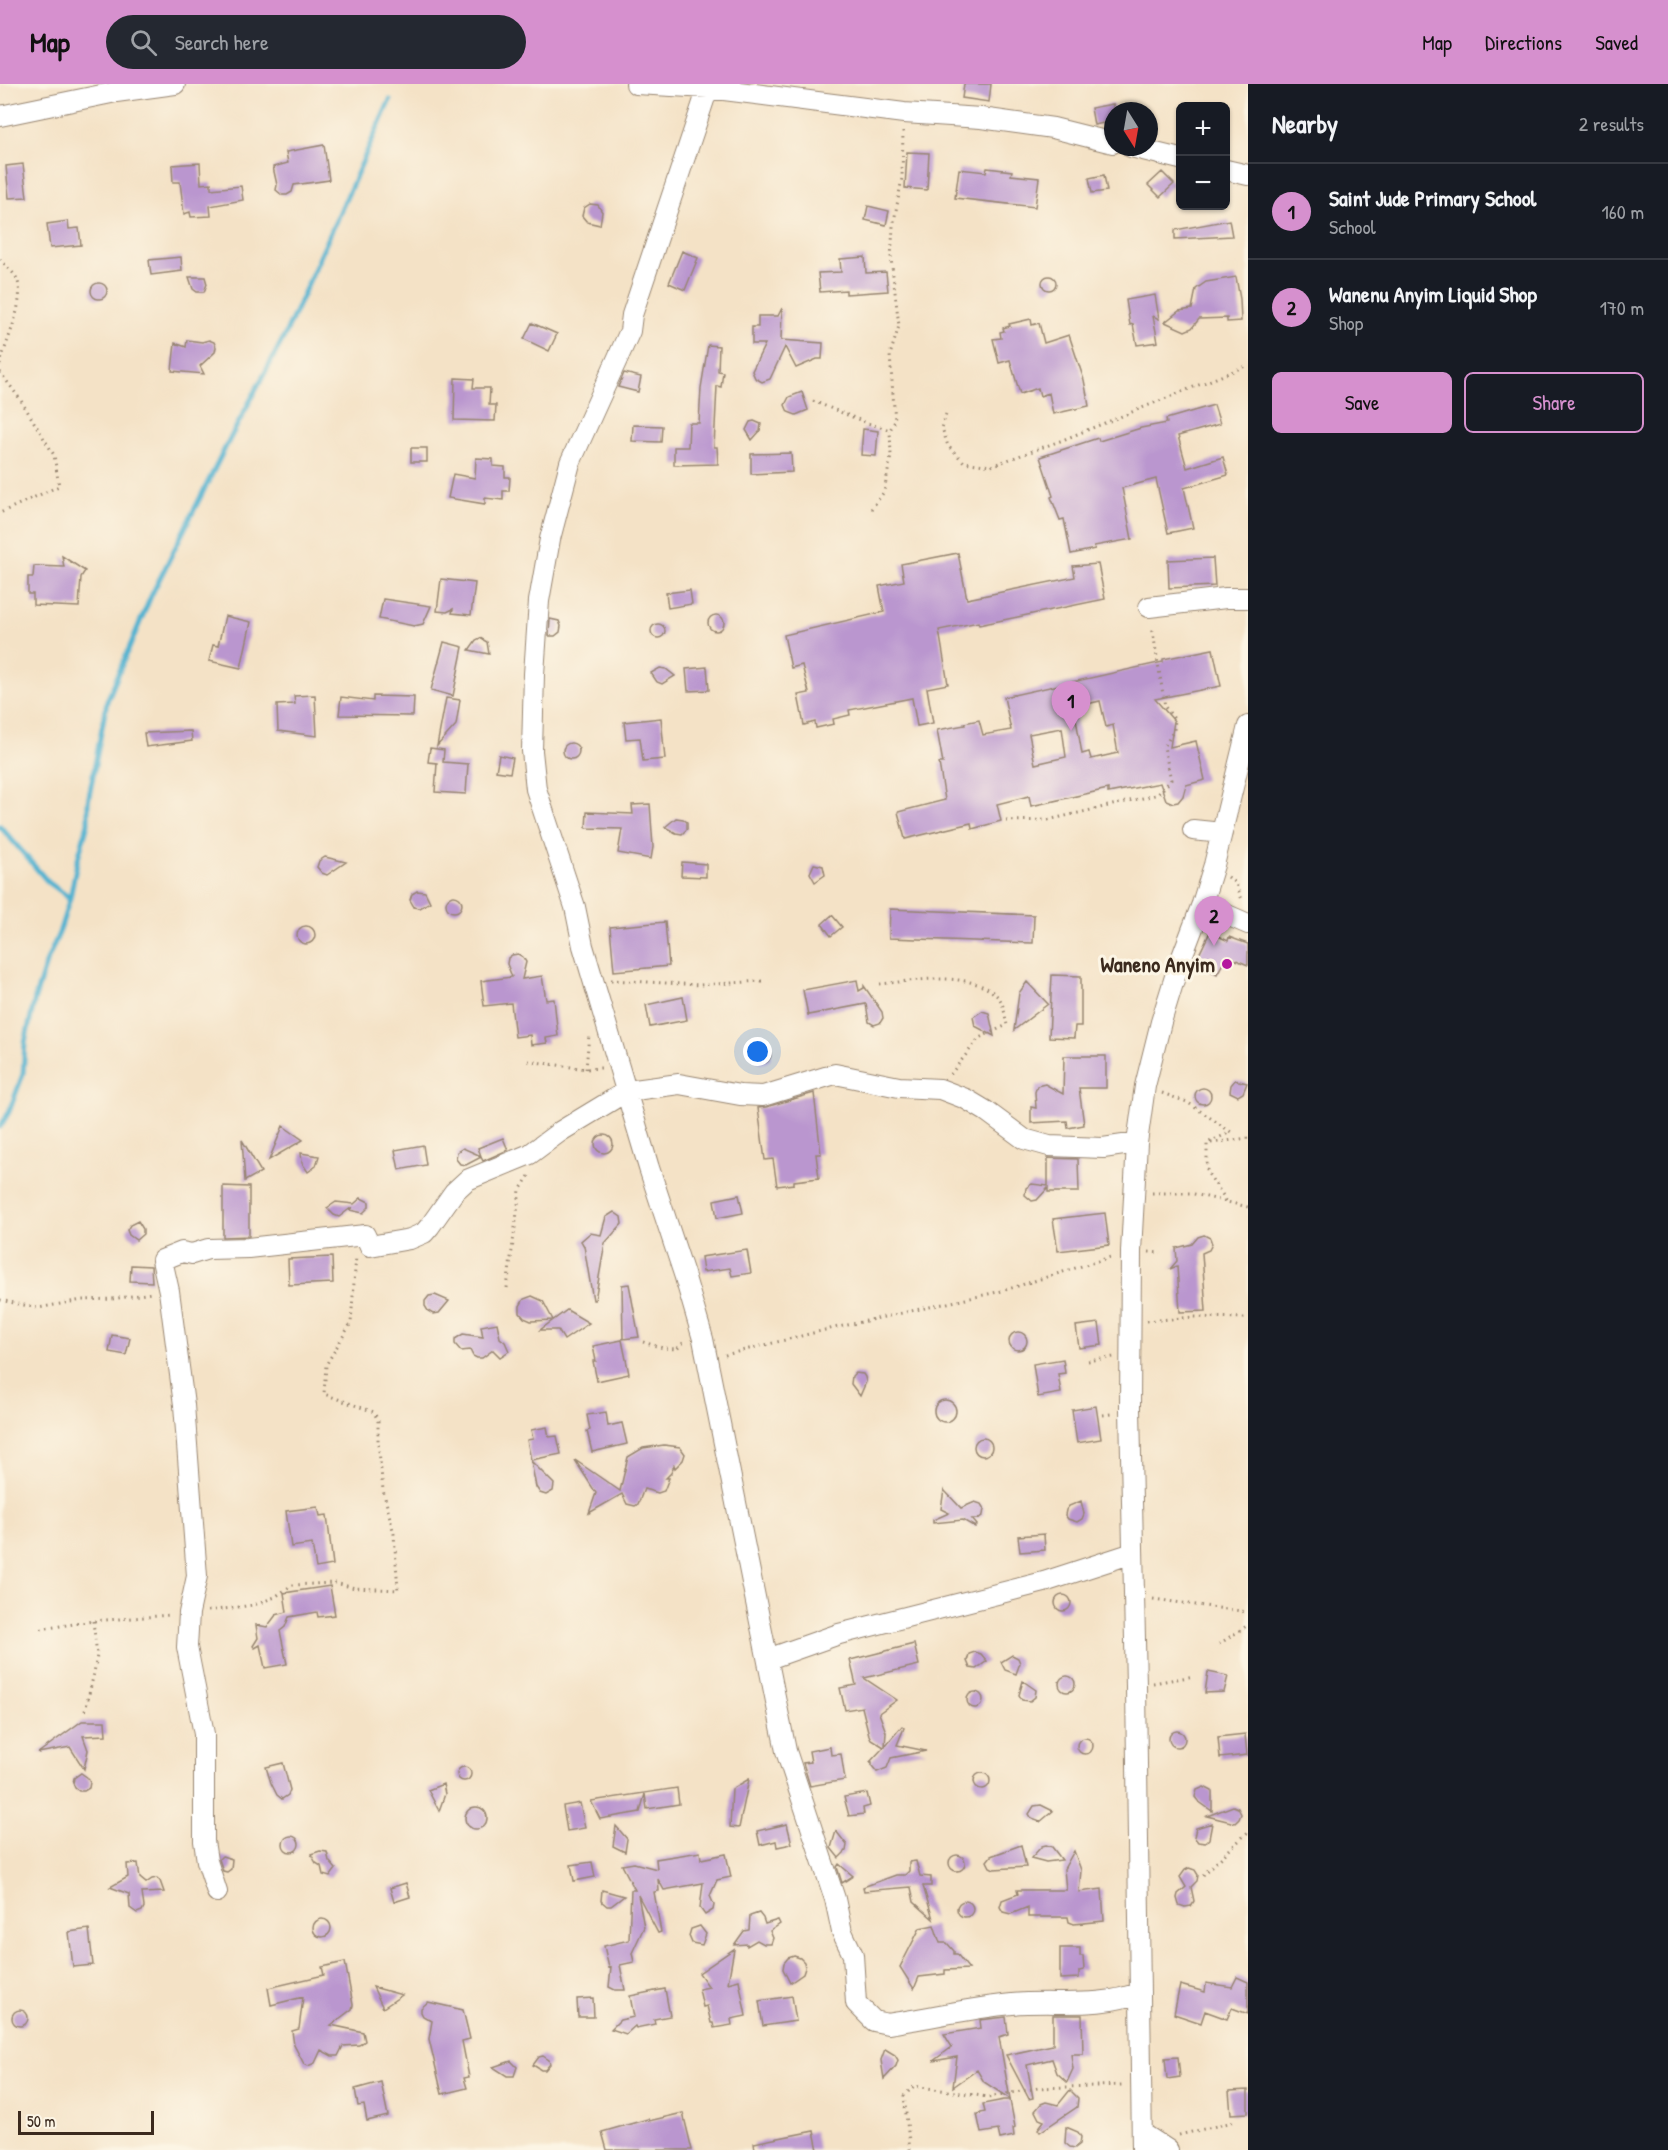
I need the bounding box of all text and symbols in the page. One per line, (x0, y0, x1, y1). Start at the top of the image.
search box (106, 15, 526, 69)
text: Map (30, 23, 70, 61)
icon: search (127, 26, 160, 59)
text: Search here (175, 27, 269, 57)
text: Map (1422, 28, 1452, 57)
text: Directions (1485, 28, 1562, 57)
text: Saved (1595, 28, 1638, 57)
north arrow (1104, 102, 1158, 156)
map controls (1176, 102, 1230, 210)
button: + (1176, 102, 1230, 156)
text: Nearby (1272, 106, 1338, 141)
text: 2 results (1579, 110, 1644, 137)
button: − (1176, 156, 1230, 210)
text: Saint Jude Primary School (1329, 183, 1536, 213)
text: 1 (1288, 198, 1295, 225)
text: 160 m (1602, 198, 1644, 225)
text: School (1329, 213, 1376, 240)
text: Wanenu Anyim Liquid Shop (1329, 279, 1537, 309)
text: 2 (1287, 294, 1296, 321)
text: 170 m (1600, 294, 1644, 321)
text: Shop (1329, 309, 1363, 336)
button: Save (1272, 372, 1452, 433)
button: Share (1464, 372, 1644, 433)
pin: 1 (1052, 682, 1090, 731)
pin: 2 (1194, 896, 1234, 946)
place label: Waneno Anyim (1100, 949, 1215, 980)
marker: Waneno Anyim (1220, 957, 1234, 971)
your location (743, 1037, 772, 1066)
scale bar (18, 2108, 154, 2136)
text: 50 m (27, 2110, 56, 2132)

